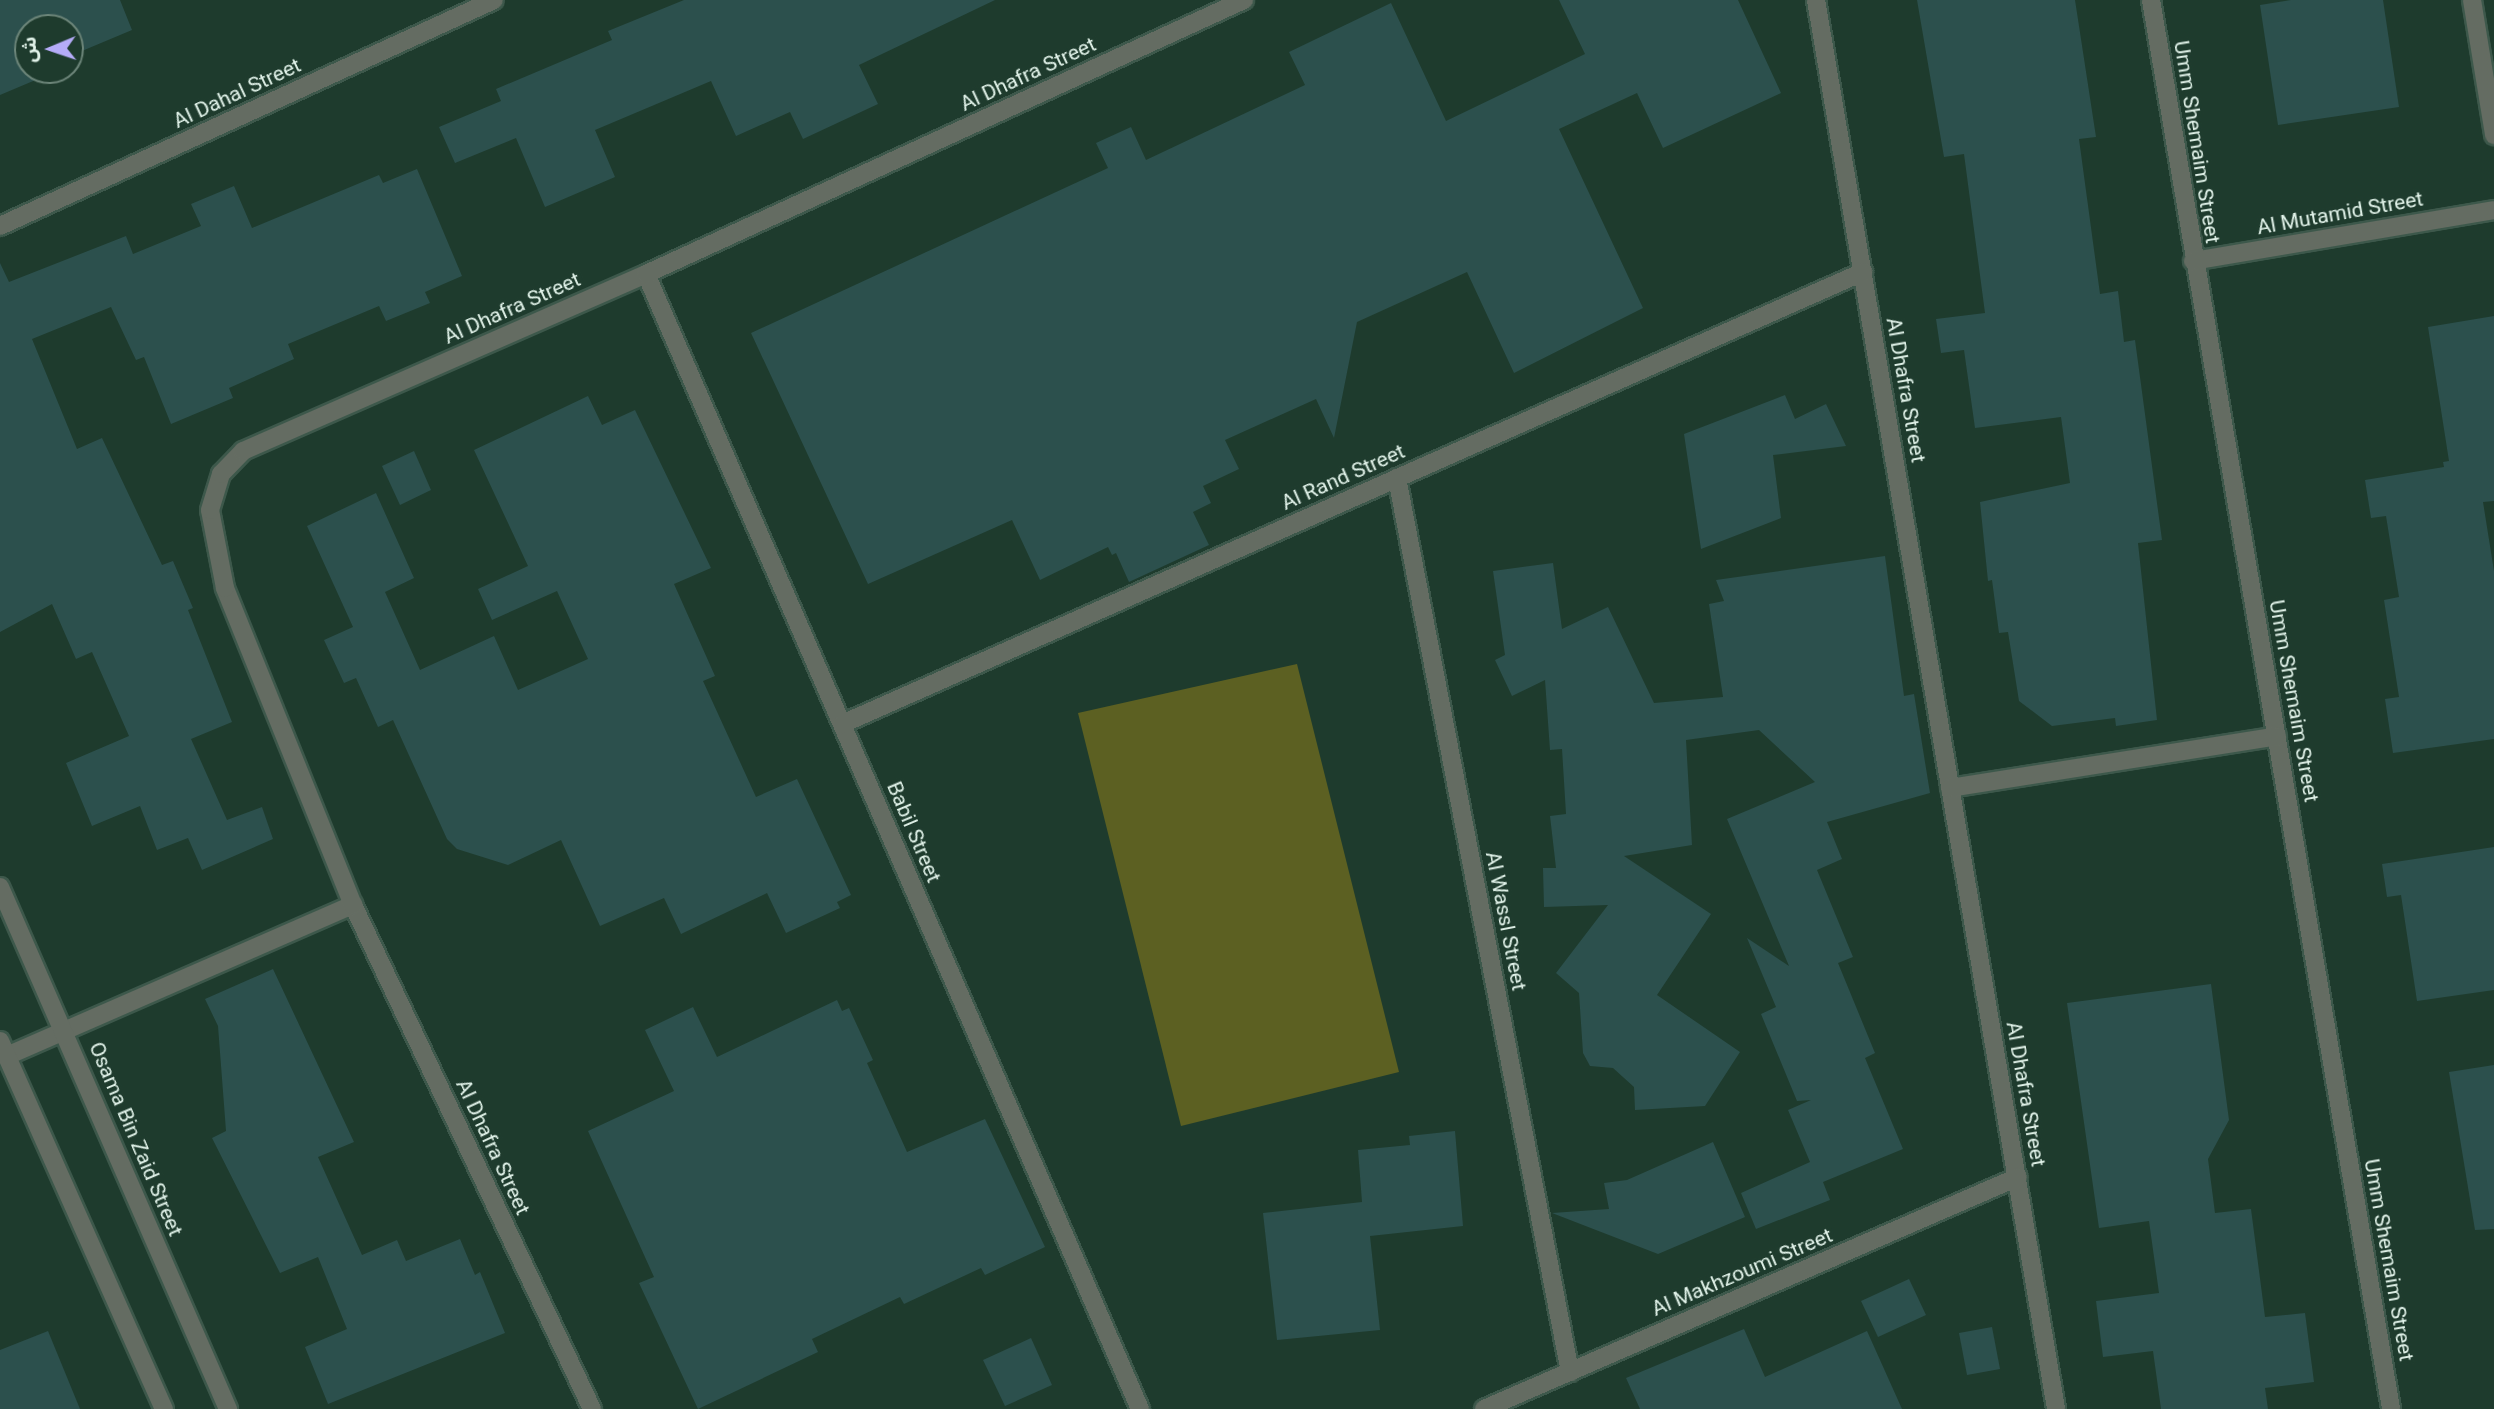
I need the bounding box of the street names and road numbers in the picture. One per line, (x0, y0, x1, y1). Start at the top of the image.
street label: Al Dhafra Street (956, 32, 1100, 116)
street label: Umm Shemaim Street (2169, 39, 2225, 245)
street label: Al Dahal Street (169, 52, 305, 134)
street label: Al Mutamid Street (2255, 186, 2425, 240)
street label: Al Dhafra Street (440, 267, 584, 349)
street label: Al Dhafra Street (1881, 316, 1931, 464)
street label: Al Rand Street (1277, 439, 1409, 515)
street label: Umm Shemaim Street (2264, 598, 2324, 804)
street label: Babil Street (881, 778, 947, 886)
street label: Al Wassl Street (1480, 849, 1532, 993)
street label: Al Dhafra Street (2001, 1020, 2051, 1168)
street label: Osama Bin Zaid Street (84, 1038, 188, 1240)
street label: Al Dhafra Street (451, 1075, 535, 1219)
street label: Umm Shemaim Street (2359, 1157, 2419, 1363)
street label: Al Makhzoumi Street (1648, 1223, 1836, 1321)

